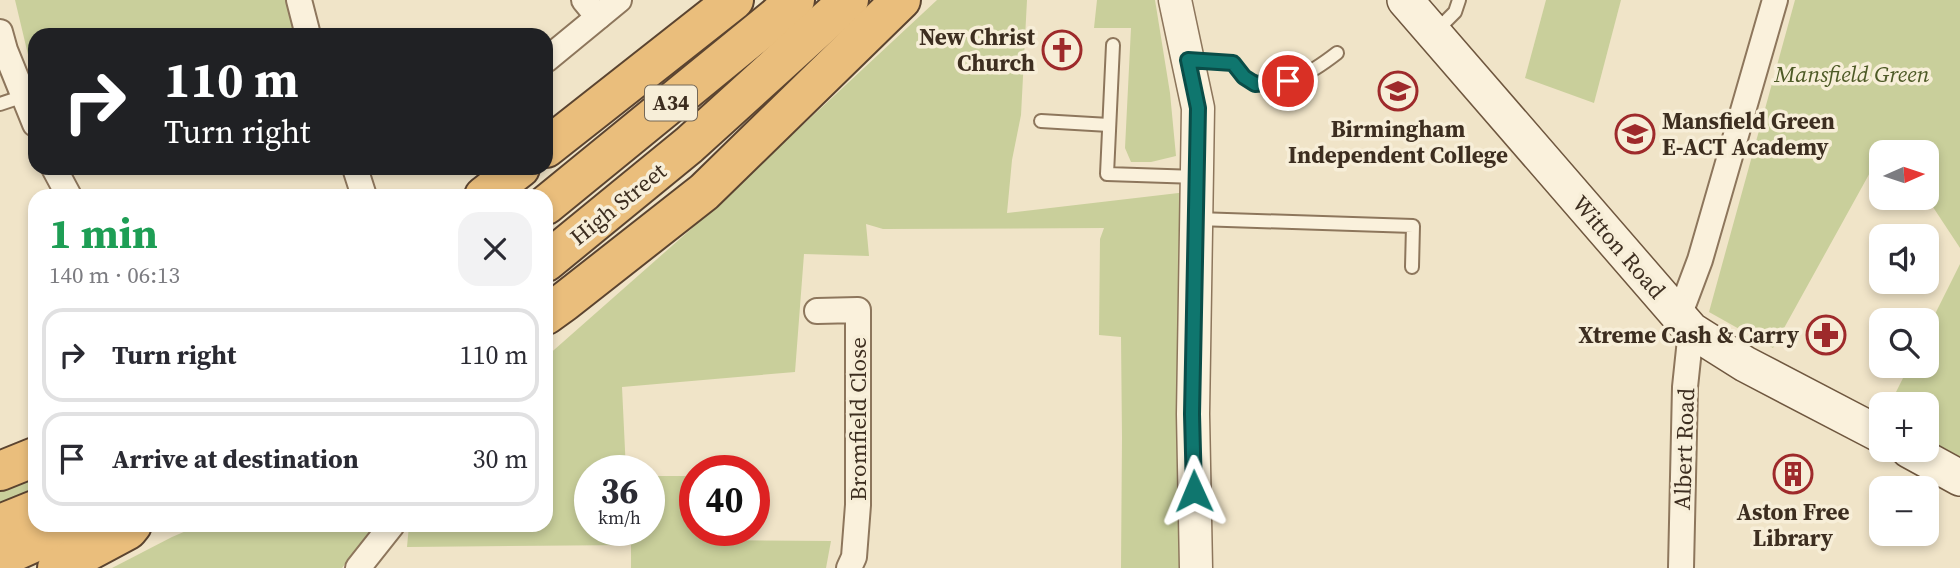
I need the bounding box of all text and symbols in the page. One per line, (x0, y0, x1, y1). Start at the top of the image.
place label: New Christ Church (919, 21, 1036, 79)
church icon: New Christ Church (1041, 29, 1083, 71)
text: 110 m (164, 46, 299, 113)
pin (1258, 51, 1318, 111)
icon: right (49, 56, 140, 147)
park label: Mansfield Green (1773, 58, 1930, 90)
icon: arrive (1269, 62, 1307, 100)
school or university icon: Birmingham Independent College (1377, 70, 1419, 112)
road number: A34 (645, 86, 697, 120)
place label: Mansfield Green E-ACT Academy (1662, 105, 1835, 163)
text: Turn right (164, 110, 310, 154)
place label: Birmingham Independent College (1288, 113, 1508, 171)
school or university icon: Mansfield Green E-ACT Academy (1614, 113, 1656, 155)
north arrow (1869, 140, 1939, 210)
map controls (1869, 140, 1939, 546)
street label: High Street (563, 155, 673, 253)
street label: Witton Road (1565, 188, 1673, 306)
text: 1 min (49, 204, 158, 262)
button: close (458, 212, 532, 286)
button: sound (1869, 224, 1939, 294)
text: 140 m · 06:13 (49, 259, 180, 291)
button: search (1869, 308, 1939, 378)
pharmacy icon: Xtreme Cash & Carry (1805, 314, 1847, 356)
place label: Xtreme Cash & Carry (1579, 319, 1800, 351)
icon: right (53, 336, 91, 374)
text: Turn right (112, 337, 236, 373)
text: 110 m (460, 337, 528, 373)
street label: Bromfield Close (842, 337, 874, 501)
street label: Albert Road (1666, 387, 1702, 511)
button: + (1869, 392, 1939, 462)
icon: arrive (53, 440, 91, 478)
text: Arrive at destination (112, 441, 359, 477)
text: 30 m (473, 441, 528, 477)
building icon: Aston Free Library (1772, 453, 1814, 495)
position arrow (1157, 454, 1231, 528)
speed limit sign: 40 (679, 455, 770, 546)
text: 36 (601, 467, 638, 515)
button: − (1869, 476, 1939, 546)
place label: Aston Free Library (1736, 496, 1850, 554)
text: km/h (598, 505, 641, 530)

